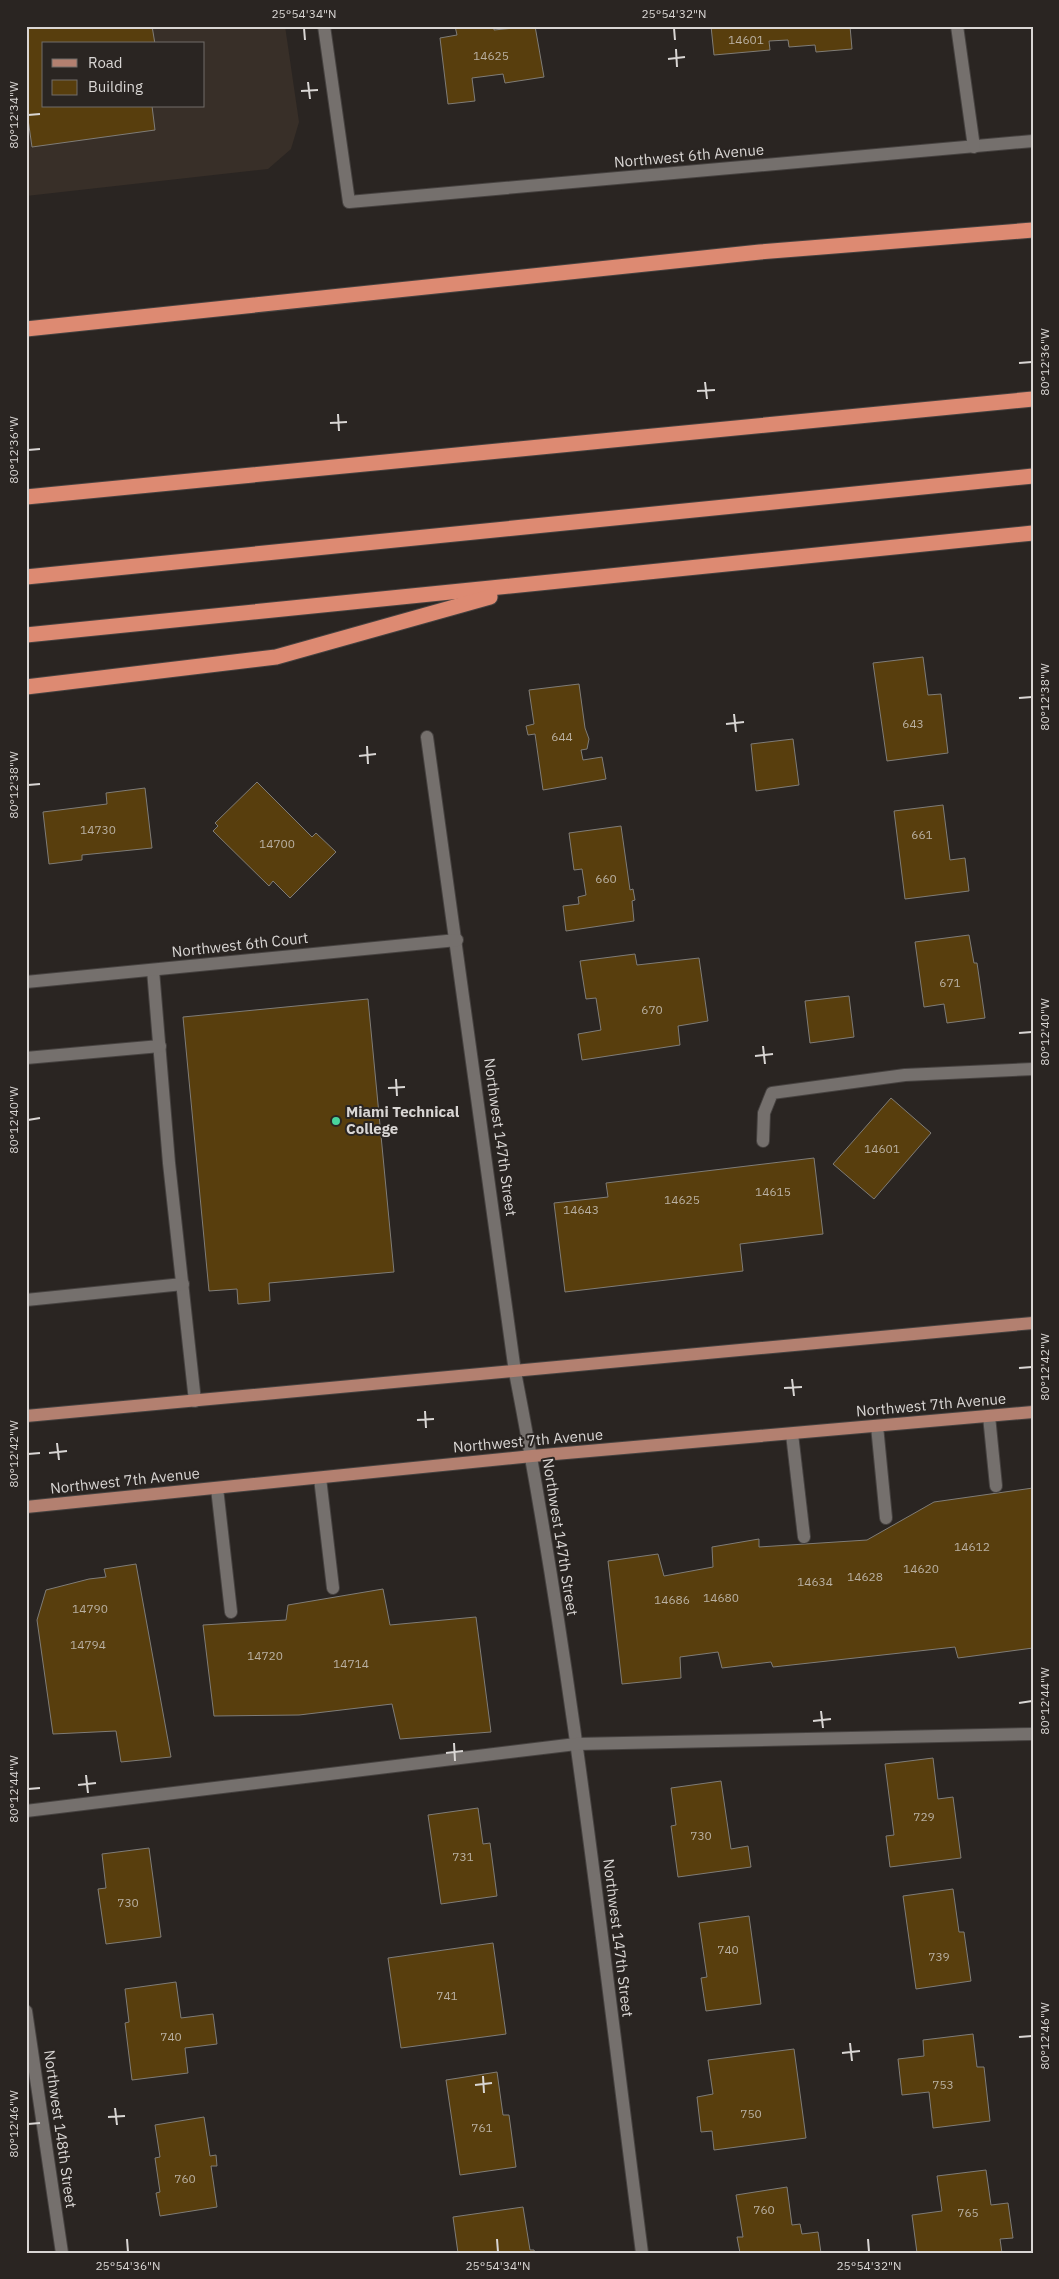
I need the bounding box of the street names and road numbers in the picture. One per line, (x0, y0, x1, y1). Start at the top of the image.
street label: Northwest 6th Avenue (613, 139, 765, 172)
street label: Northwest 6th Court (171, 928, 309, 961)
street label: Northwest 147th Street (480, 1057, 521, 1217)
street label: Northwest 7th Avenue (855, 1388, 1007, 1421)
street label: Northwest 7th Avenue (452, 1424, 604, 1457)
street label: Northwest 147th Street (539, 1457, 582, 1617)
street label: Northwest 7th Avenue (49, 1463, 201, 1498)
street label: Northwest 147th Street (599, 1858, 638, 2018)
street label: Northwest 148th Street (40, 2049, 81, 2209)

